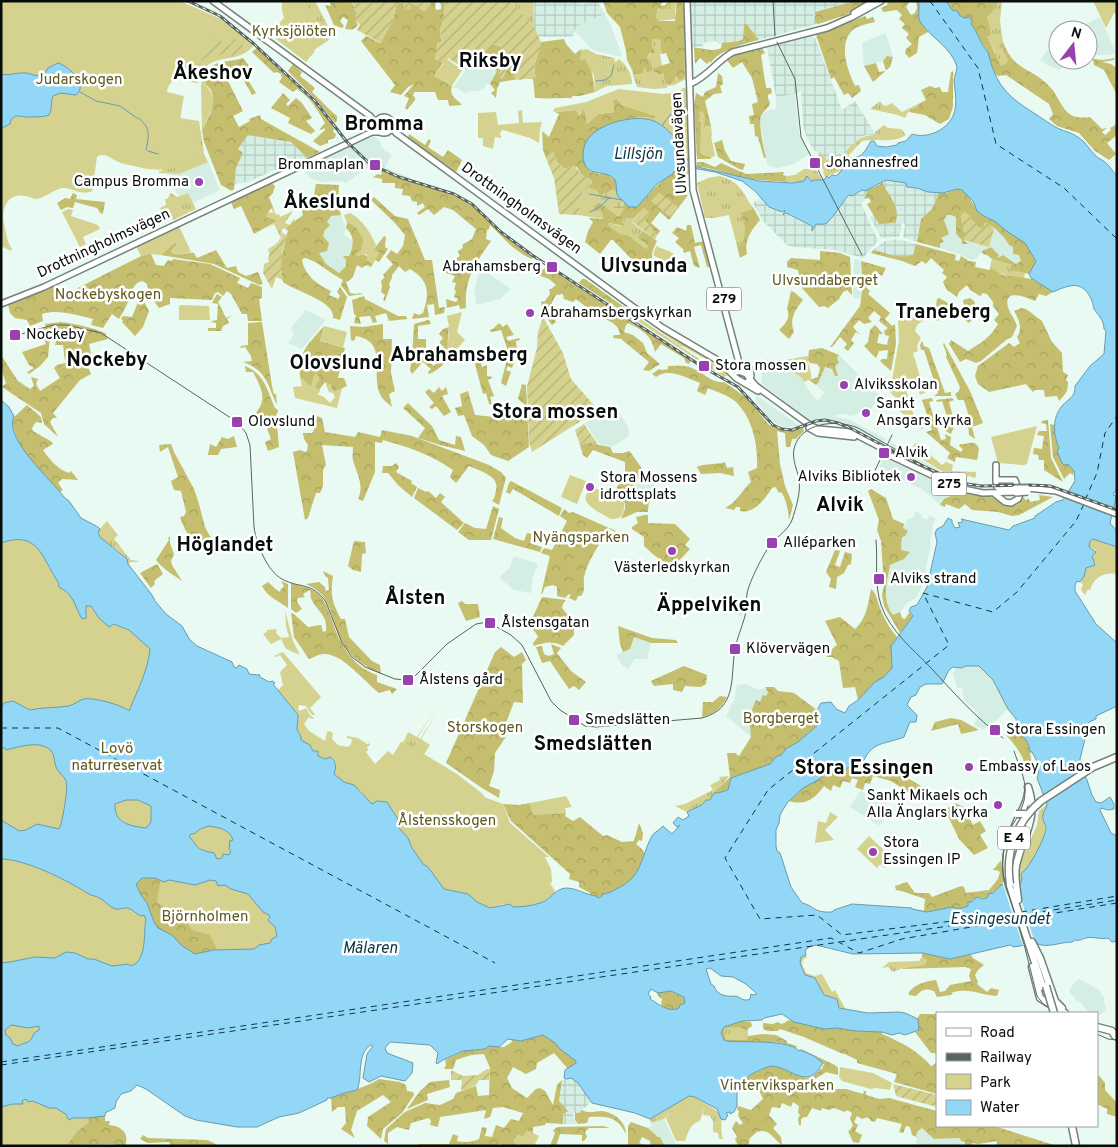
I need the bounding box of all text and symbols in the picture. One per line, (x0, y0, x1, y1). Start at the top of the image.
north arrow (1048, 20, 1098, 70)
park label: Kyrksjölöten (252, 23, 336, 42)
text: N (1069, 24, 1083, 44)
district label: Riksby (459, 49, 521, 75)
district label: Åkeshov (173, 60, 253, 87)
park label: Judarskogen (36, 71, 122, 90)
street label: Ulvsundavägen (668, 91, 692, 195)
district label: Bromma (344, 112, 424, 138)
water label: Lillsjön (613, 145, 663, 165)
place label: Johannesfred (826, 154, 919, 173)
place label: Brommaplan (278, 156, 364, 175)
marker: Johannesfred (808, 156, 822, 170)
marker: Brommaplan (368, 158, 382, 172)
street label: Drottningholmsvägen (457, 159, 585, 259)
place label: Campus Bromma (74, 173, 189, 192)
marker: Campus Bromma (193, 176, 205, 188)
district label: Åkeslund (284, 189, 371, 216)
street label: Drottningholmsvägen (34, 205, 174, 283)
district label: Ulvsunda (601, 254, 687, 280)
place label: Abrahamsberg (442, 258, 541, 277)
marker: Abrahamsberg (545, 260, 559, 274)
park label: Ulvsundaberget (772, 272, 878, 291)
park label: Nockebyskogen (55, 286, 161, 305)
road number: 279 (706, 288, 742, 310)
district label: Traneberg (895, 300, 991, 326)
place label: Abrahamsbergskyrkan (540, 304, 692, 323)
marker: Abrahamsbergskyrkan (524, 307, 536, 319)
place label: Nockeby (26, 326, 85, 345)
marker: Nockeby (8, 328, 22, 342)
district label: Abrahamsberg (390, 343, 528, 369)
district label: Nockeby (66, 348, 148, 374)
district label: Olovslund (289, 351, 383, 377)
place label: Stora mossen (715, 357, 806, 376)
marker: Stora mossen (697, 359, 711, 373)
place label: Alviksskolan (854, 376, 938, 395)
marker: Alviksskolan (838, 379, 850, 391)
place label: Sankt Ansgars kyrka (876, 395, 971, 431)
district label: Stora mossen (492, 400, 618, 426)
marker: Sankt Ansgars kyrka (860, 407, 872, 419)
place label: Olovslund (248, 413, 315, 432)
marker: Olovslund (230, 415, 244, 429)
place label: Alvik (895, 444, 929, 463)
marker: Alvik (877, 446, 891, 460)
place label: Alviks Bibliotek (798, 468, 901, 487)
place label: Stora Mossens idrottsplats (600, 469, 698, 505)
marker: Alviks Bibliotek (905, 471, 917, 483)
road number: 275 (932, 472, 966, 496)
marker: Stora Mossens idrottsplats (584, 481, 596, 493)
district label: Alvik (816, 493, 864, 519)
park label: Nyängsparken (532, 529, 630, 548)
district label: Höglandet (177, 533, 274, 559)
place label: Alléparken (783, 534, 856, 553)
marker: Alléparken (765, 536, 779, 550)
marker: Västerledskyrkan (666, 545, 678, 557)
place label: Västerledskyrkan (614, 559, 730, 578)
place label: Alviks strand (890, 570, 977, 589)
marker: Alviks strand (872, 572, 886, 586)
district label: Ålsten (385, 585, 445, 612)
district label: Äppelviken (657, 592, 761, 619)
place label: Ålstensgatan (501, 614, 589, 633)
marker: Ålstensgatan (483, 616, 497, 630)
place label: Klövervägen (746, 640, 830, 659)
marker: Klövervägen (728, 642, 742, 656)
place label: Ålstens gård (419, 671, 503, 690)
marker: Ålstens gård (401, 673, 415, 687)
park label: Borgberget (743, 710, 819, 729)
place label: Smedslätten (585, 711, 670, 730)
marker: Smedslätten (567, 713, 581, 727)
park label: Storskogen (447, 719, 523, 738)
place label: Stora Essingen (1006, 721, 1106, 740)
marker: Stora Essingen (988, 723, 1002, 737)
district label: Smedslätten (534, 732, 652, 758)
park label: Lovö naturreservat (72, 740, 162, 776)
district label: Stora Essingen (794, 756, 934, 782)
place label: Embassy of Laos (979, 758, 1091, 777)
marker: Embassy of Laos (963, 761, 975, 773)
place label: Sankt Mikaels och Alla Änglars kyrka (867, 787, 988, 823)
marker: Sankt Mikaels och Alla Änglars kyrka (992, 799, 1004, 811)
park label: Ålstensskogen (398, 812, 496, 831)
road number: E 4 (998, 826, 1030, 850)
place label: Stora Essingen IP (883, 834, 960, 870)
marker: Stora Essingen IP (867, 846, 879, 858)
park label: Björnholmen (162, 908, 248, 927)
water label: Essingesundet (950, 910, 1051, 930)
water label: Mälaren (342, 939, 398, 959)
legend (936, 1012, 1098, 1127)
text: Road (980, 1024, 1015, 1043)
text: Railway (980, 1049, 1032, 1068)
text: Park (980, 1074, 1011, 1093)
park label: Vinterviksparken (720, 1077, 834, 1096)
text: Water (980, 1099, 1020, 1118)

